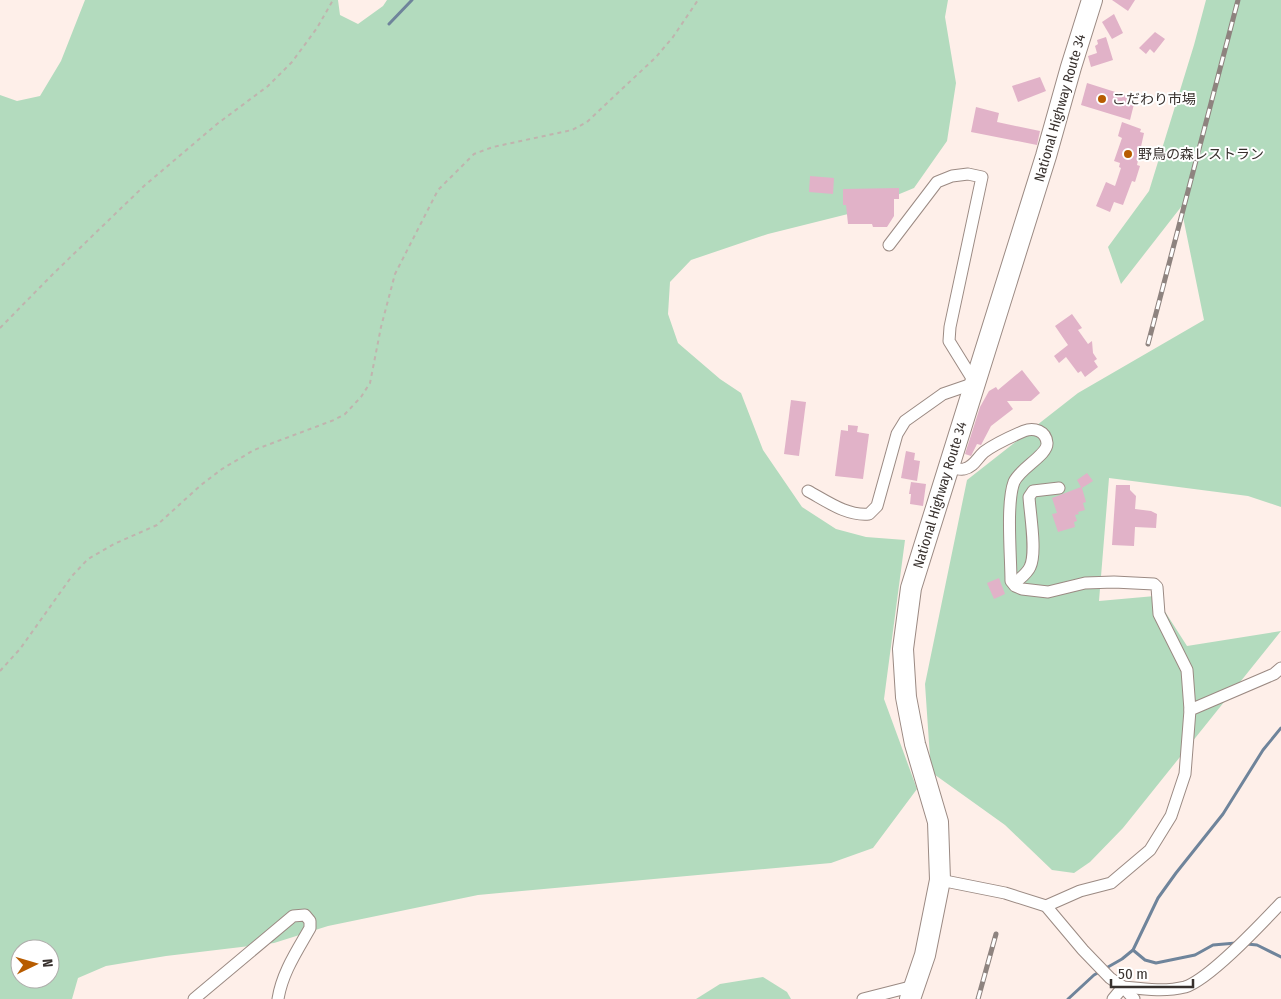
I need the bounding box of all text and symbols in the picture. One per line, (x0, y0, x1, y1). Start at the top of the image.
street label: National Highway Route 34 (1031, 32, 1089, 184)
place label: こだわり市場 (1112, 91, 1196, 108)
marker: こだわり市場 (1096, 93, 1108, 105)
place label: 野鳥の森レストラン (1138, 146, 1264, 163)
marker: 野鳥の森レストラン (1122, 148, 1134, 160)
street label: National Highway Route 34 (910, 419, 971, 571)
north arrow (10, 939, 60, 989)
scale bar (1111, 956, 1194, 988)
text: N (39, 958, 56, 968)
text: 50 m (1118, 965, 1148, 983)

